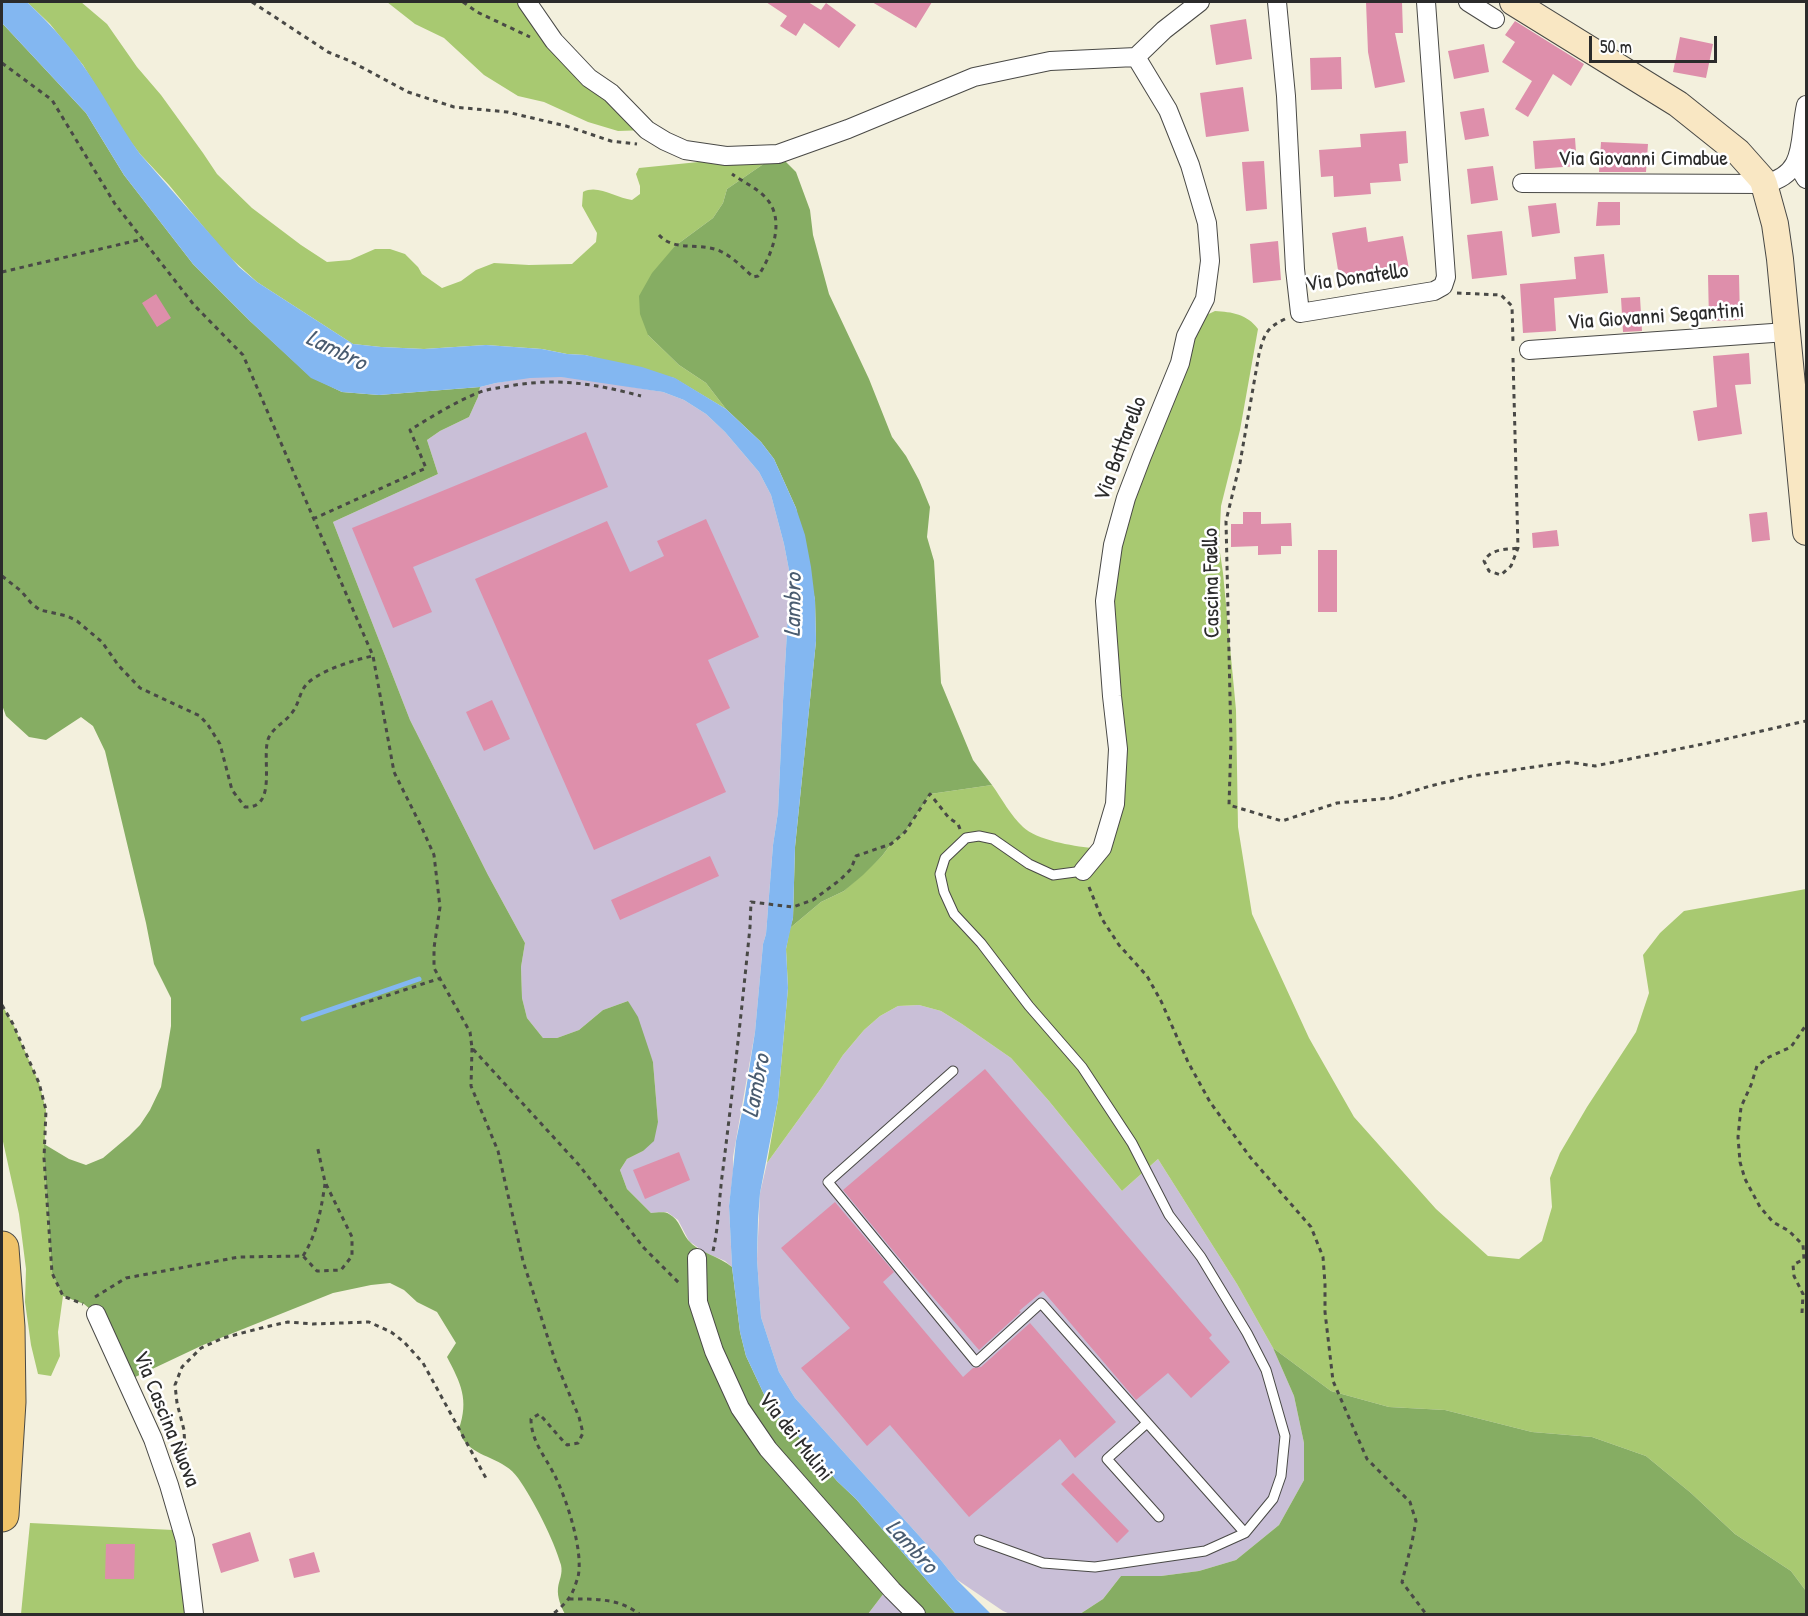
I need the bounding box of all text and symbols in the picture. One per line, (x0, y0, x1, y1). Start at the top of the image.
scale bar (1592, 24, 1720, 62)
text: 50 m (1600, 34, 1632, 59)
street label: Via Giovanni Cimabue (1558, 146, 1728, 172)
street label: Via Donatello (1304, 258, 1410, 298)
street label: Via Giovanni Segantini (1567, 298, 1745, 336)
water label: Lambro (301, 324, 371, 378)
street label: Via Battarello (1089, 393, 1153, 505)
street label: Cascina Faello (1198, 528, 1226, 638)
water label: Lambro (779, 573, 809, 637)
water label: Lambro (737, 1052, 777, 1120)
street label: Via Cascina Nuova (127, 1347, 205, 1491)
street label: Via dei Mulini (752, 1387, 838, 1487)
water label: Lambro (879, 1514, 943, 1580)

